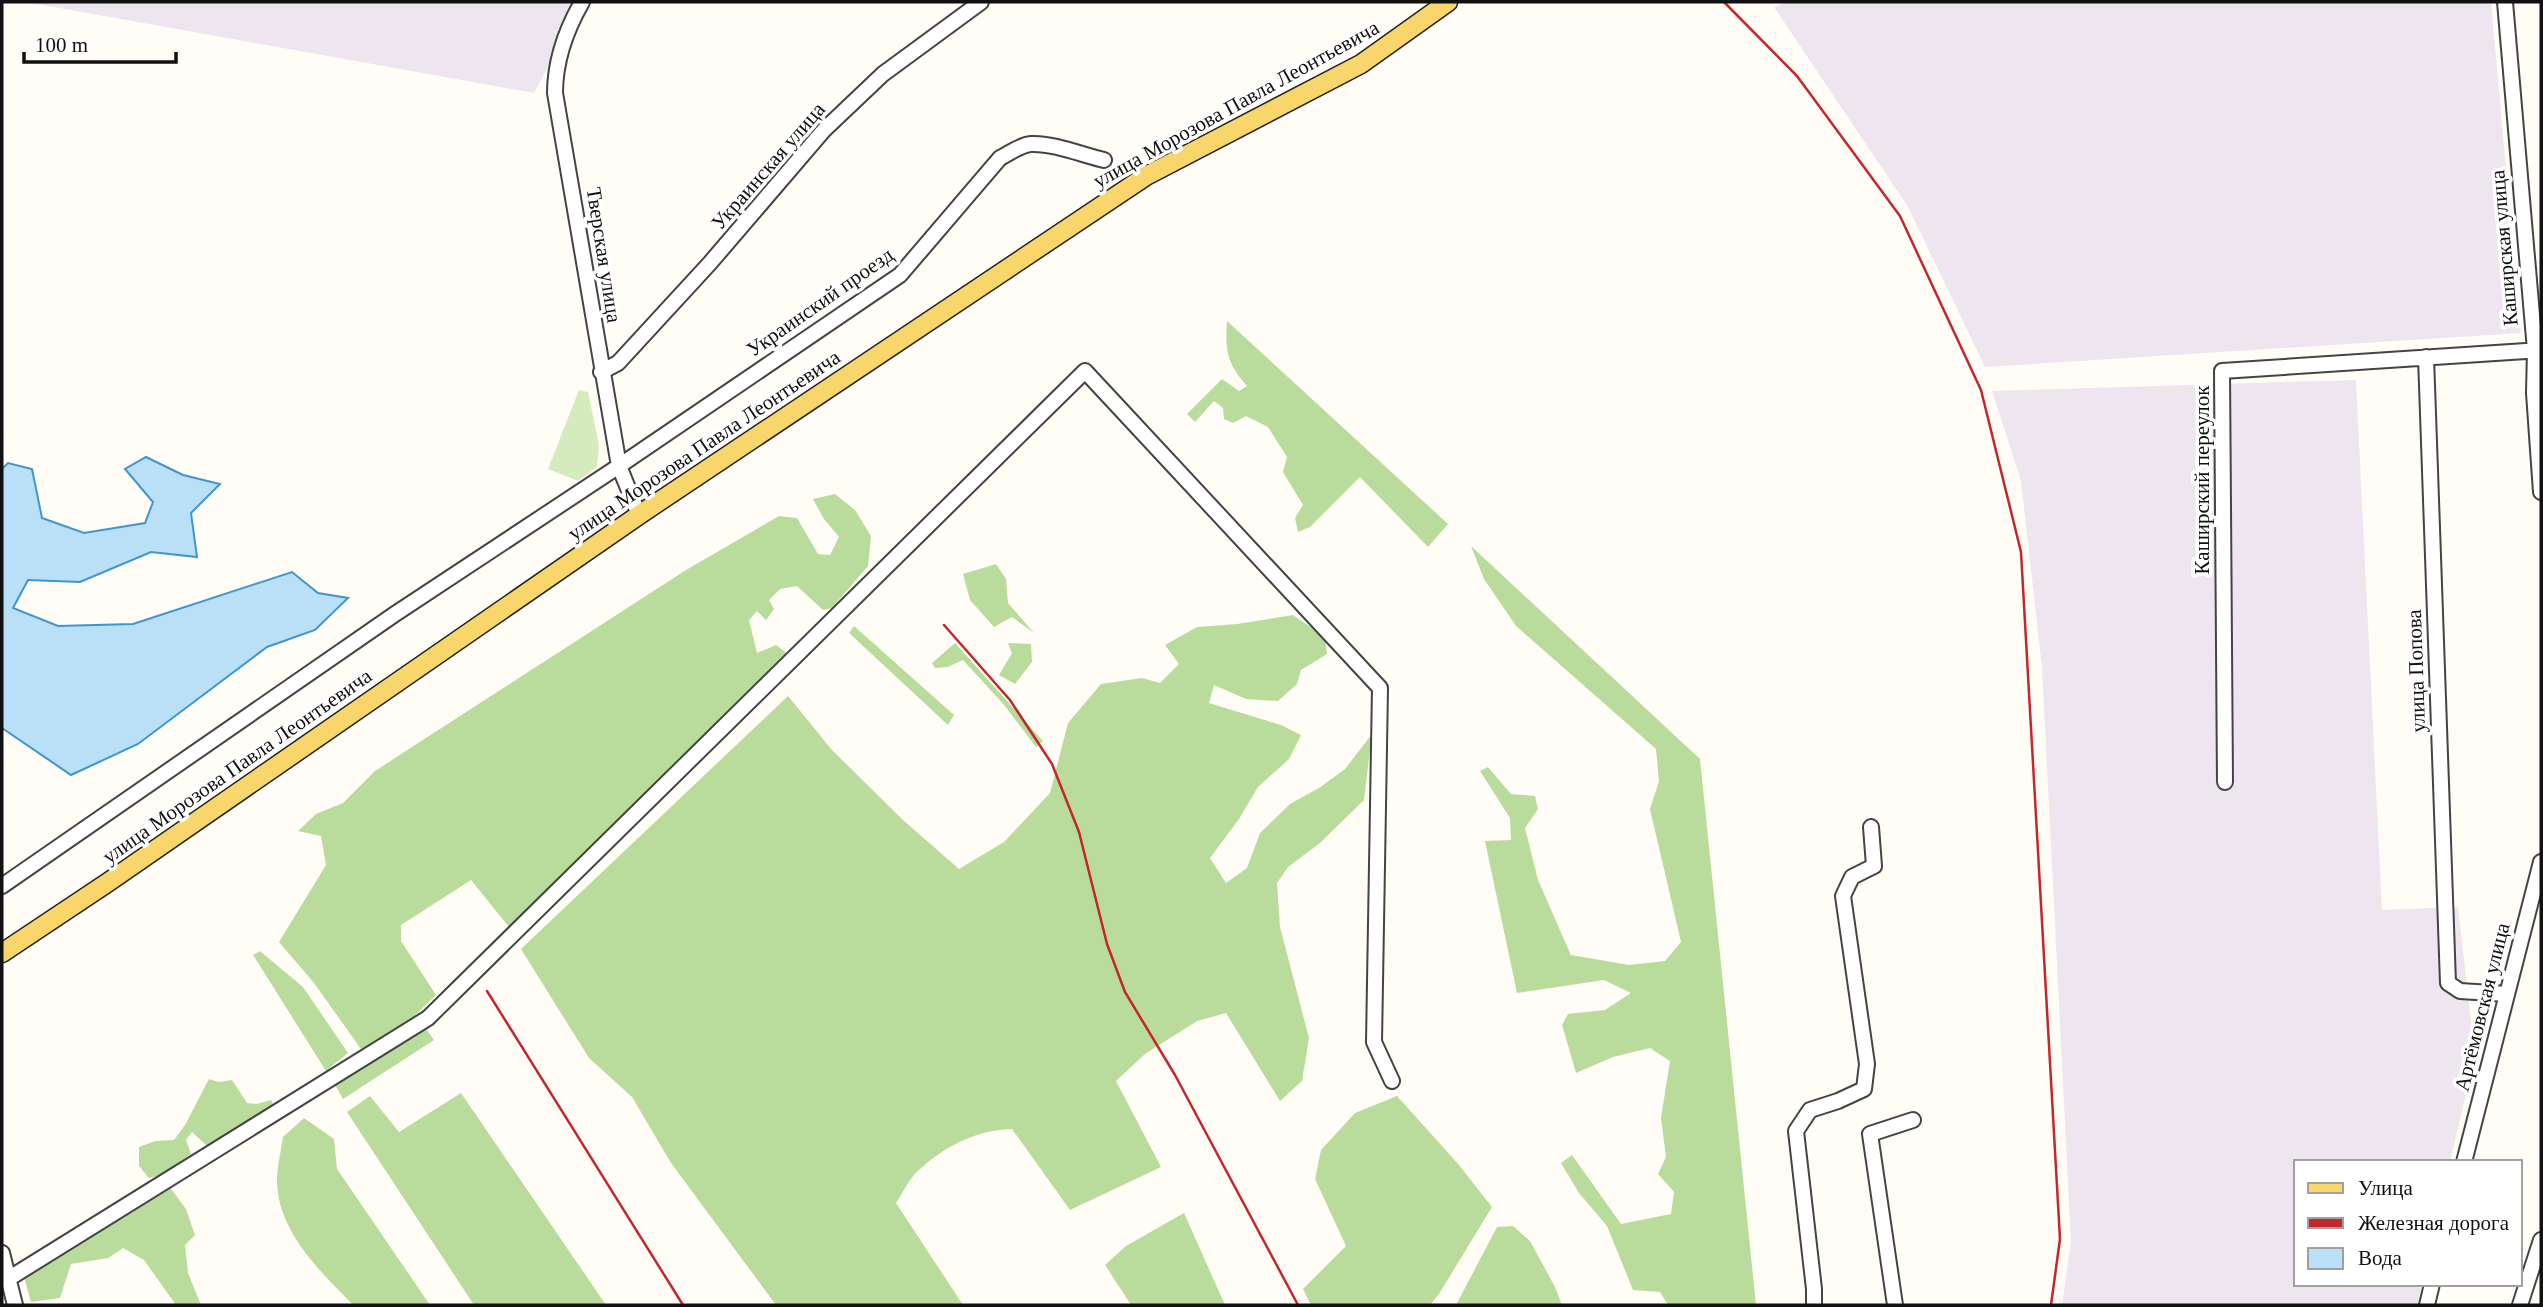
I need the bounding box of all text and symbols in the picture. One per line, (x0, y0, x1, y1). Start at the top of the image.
street label: улица Морозова Павла Леонтьевича (1089, 15, 1384, 193)
scale bar (24, 21, 177, 65)
text: 100 m (35, 33, 88, 57)
street label: Украинская улица (706, 97, 830, 235)
street label: Каширская улица (2485, 168, 2523, 327)
street label: Тверская улица (581, 186, 627, 325)
street label: Украинский проезд (742, 242, 898, 362)
street label: улица Морозова Павла Леонтьевича (563, 344, 845, 545)
street label: Каширский переулок (2190, 385, 2214, 574)
street label: улица Попова (2402, 608, 2430, 733)
street label: улица Морозова Павла Леонтьевича (98, 663, 377, 868)
street label: Артёмовская улица (2449, 920, 2515, 1094)
legend (2294, 1160, 2522, 1286)
text: Улица (2358, 1176, 2413, 1200)
text: Железная дорога (2358, 1211, 2510, 1235)
text: Вода (2358, 1246, 2403, 1270)

